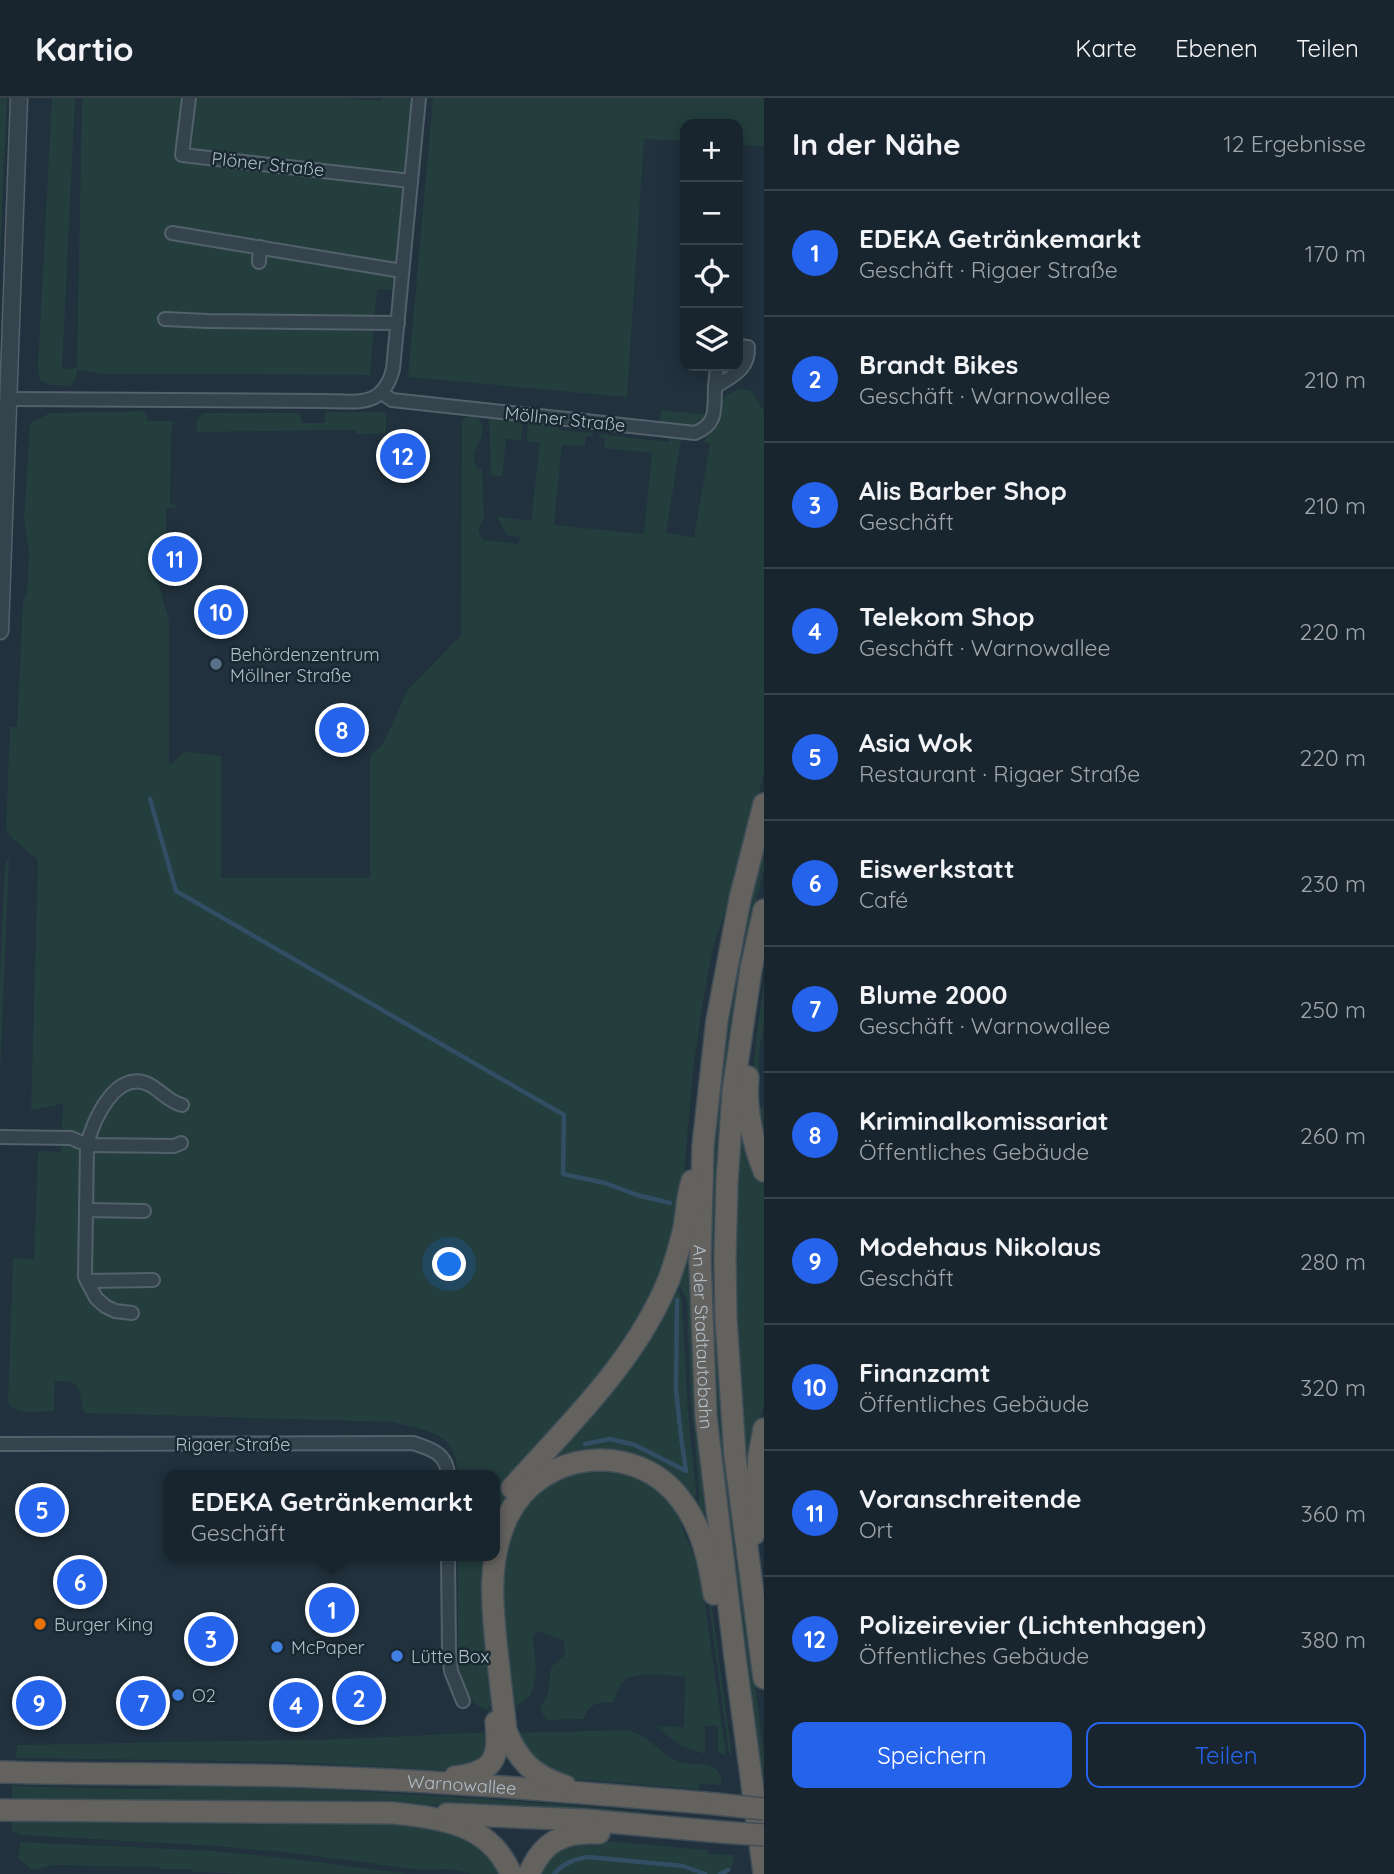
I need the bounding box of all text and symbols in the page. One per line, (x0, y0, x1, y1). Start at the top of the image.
text: Kartio (35, 28, 134, 69)
text: Karte (1075, 33, 1137, 63)
text: Ebenen (1175, 33, 1258, 63)
text: Teilen (1296, 33, 1359, 63)
map controls (680, 119, 743, 371)
button: + (680, 119, 743, 182)
text: In der Nähe (792, 125, 961, 163)
text: 12 Ergebnisse (1223, 129, 1366, 158)
street label: Plöner Straße (211, 147, 325, 181)
button: − (680, 182, 743, 245)
text: EDEKA Getränkemarkt (859, 222, 1142, 255)
text: 1 (811, 239, 819, 268)
text: 170 m (1305, 239, 1366, 268)
button: locate (680, 245, 743, 308)
text: Geschäft · Rigaer Straße (859, 255, 1118, 284)
button: layers (680, 308, 743, 371)
text: Brandt Bikes (859, 348, 1018, 381)
text: 2 (808, 365, 822, 394)
text: 210 m (1304, 365, 1366, 394)
text: Geschäft · Warnowallee (859, 381, 1111, 410)
street label: Möllner Straße (503, 401, 627, 437)
pin: 12 (380, 430, 426, 482)
text: Alis Barber Shop (859, 474, 1067, 507)
text: 3 (809, 491, 821, 520)
text: 210 m (1304, 491, 1366, 520)
text: Geschäft (859, 507, 954, 536)
pin: 11 (152, 533, 198, 585)
pin: 10 (198, 586, 244, 638)
text: Telekom Shop (859, 600, 1035, 633)
text: 4 (808, 617, 822, 646)
text: 220 m (1300, 617, 1366, 646)
text: Geschäft · Warnowallee (859, 633, 1111, 662)
place label: Behördenzentrum Möllner Straße (230, 643, 380, 687)
marker: Behördenzentrum Möllner Straße (208, 656, 224, 672)
pin: 8 (319, 704, 365, 756)
text: Asia Wok (859, 726, 973, 759)
text: 5 (808, 743, 822, 772)
text: 220 m (1300, 743, 1366, 772)
text: Restaurant · Rigaer Straße (859, 759, 1140, 788)
text: Eiswerkstatt (859, 852, 1015, 885)
text: 6 (809, 869, 821, 898)
text: 230 m (1300, 869, 1366, 898)
text: Café (859, 885, 908, 914)
text: Blume 2000 (859, 978, 1007, 1011)
text: 7 (809, 995, 821, 1024)
text: 250 m (1300, 995, 1366, 1024)
text: Geschäft · Warnowallee (859, 1011, 1111, 1040)
text: Kriminalkomissariat (859, 1104, 1109, 1137)
text: 8 (809, 1121, 821, 1150)
text: 260 m (1300, 1121, 1366, 1150)
text: Öffentliches Gebäude (859, 1137, 1089, 1166)
text: Modehaus Nikolaus (859, 1230, 1101, 1263)
street label: An der Stadtautobahn (688, 1244, 719, 1430)
your location (432, 1247, 466, 1281)
text: 9 (808, 1247, 822, 1276)
text: 280 m (1300, 1247, 1366, 1276)
text: Geschäft (859, 1263, 954, 1292)
text: Finanzamt (859, 1356, 991, 1389)
text: 10 (803, 1373, 827, 1402)
text: 320 m (1300, 1373, 1366, 1402)
text: Öffentliches Gebäude (859, 1389, 1089, 1418)
street label: Rigaer Straße (176, 1433, 290, 1456)
popup (164, 1470, 500, 1561)
text: Voranschreitende (859, 1482, 1082, 1515)
pin: 5 (19, 1484, 65, 1536)
text: EDEKA Getränkemarkt (191, 1485, 473, 1518)
text: 11 (806, 1499, 824, 1528)
text: 360 m (1301, 1499, 1366, 1528)
text: Ort (859, 1515, 893, 1544)
text: Geschäft (191, 1518, 285, 1547)
pin: 6 (57, 1556, 103, 1608)
pin: 1 (309, 1584, 355, 1636)
text: Polizeirevier (Lichtenhagen) (859, 1608, 1206, 1641)
place label: Burger King (54, 1613, 153, 1636)
pin: 3 (188, 1613, 234, 1665)
marker: Burger King (32, 1616, 48, 1632)
text: 12 (804, 1625, 826, 1654)
text: 380 m (1301, 1625, 1366, 1654)
place label: McPaper (291, 1636, 365, 1659)
marker: McPaper (269, 1639, 285, 1655)
text: Öffentliches Gebäude (859, 1641, 1089, 1670)
place label: Lütte Box (411, 1645, 489, 1668)
marker: Lütte Box (389, 1648, 405, 1664)
pin: 2 (336, 1672, 382, 1724)
pin: 9 (16, 1677, 62, 1729)
pin: 7 (120, 1677, 166, 1729)
pin: 4 (273, 1679, 319, 1731)
place label: O2 (192, 1684, 216, 1707)
marker: O2 (170, 1687, 186, 1703)
button: Speichern (792, 1722, 1072, 1788)
button: Teilen (1086, 1722, 1366, 1788)
street label: Warnowallee (407, 1769, 517, 1799)

